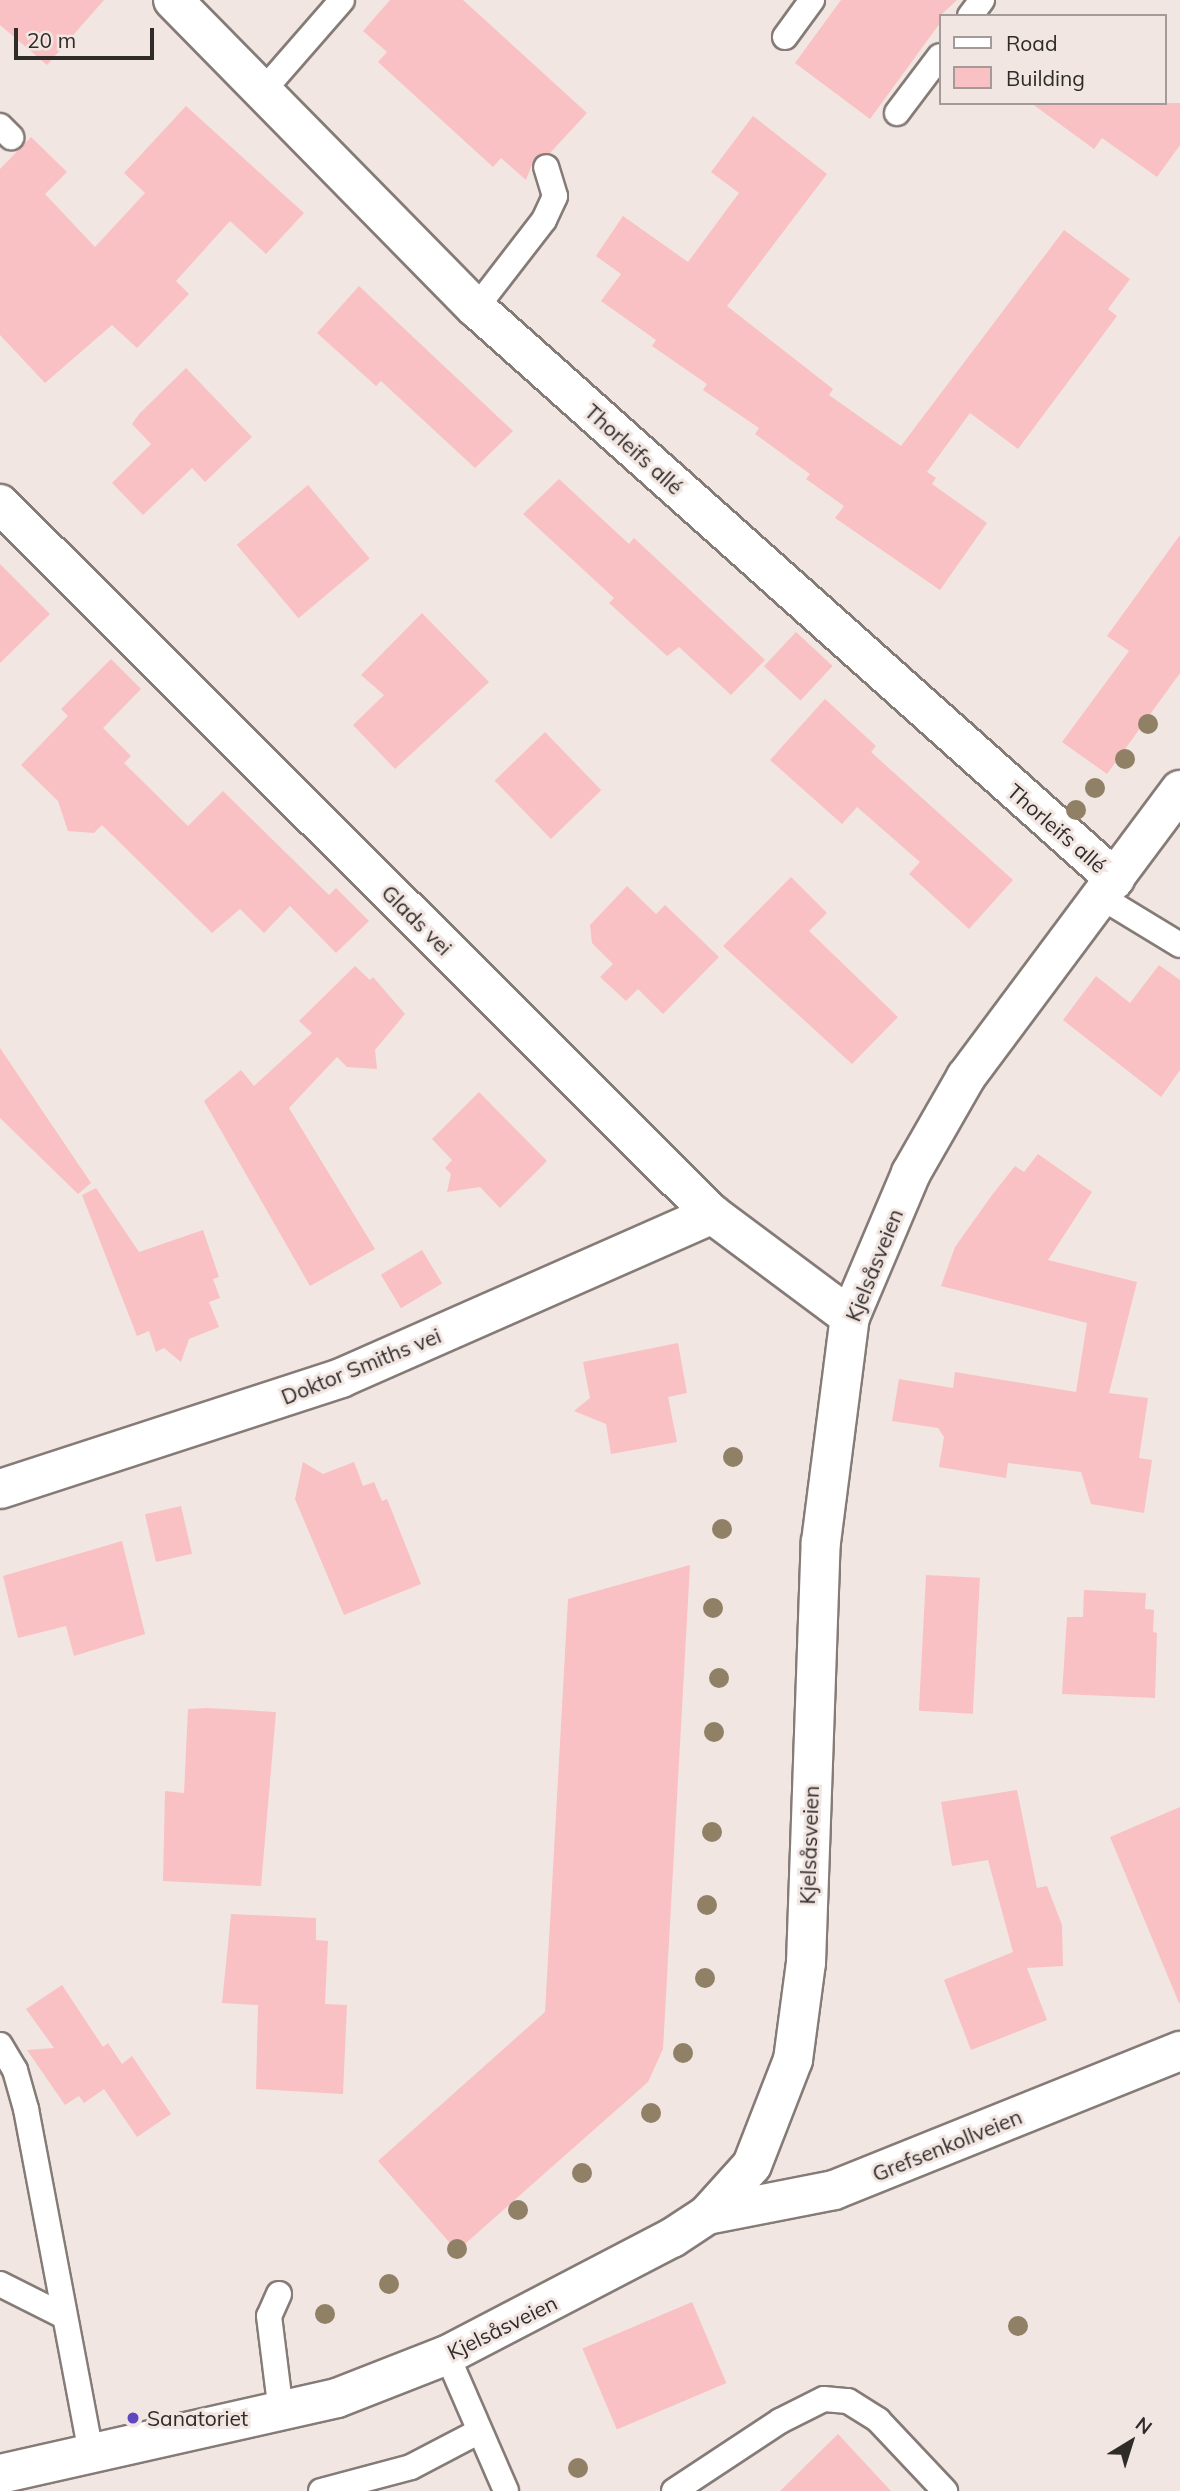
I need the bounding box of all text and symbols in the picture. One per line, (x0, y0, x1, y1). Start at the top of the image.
scale bar (18, 14, 158, 58)
legend (939, 14, 1166, 105)
text: 20 m (27, 27, 76, 53)
text: Road (1006, 30, 1057, 56)
text: Building (1006, 65, 1085, 91)
street label: Thorleifs allé (580, 399, 688, 499)
street label: Thorleifs allé (1002, 778, 1112, 878)
street label: Glads vei (377, 880, 457, 960)
street label: Kjelsåsveien (840, 1205, 908, 1325)
street label: Doktor Smiths vei (277, 1322, 445, 1410)
street label: Kjelsåsveien (794, 1785, 824, 1905)
street label: Grefsenkollveien (869, 2104, 1025, 2186)
street label: Kjelsåsveien (443, 2290, 561, 2364)
place label: Sanatoriet (147, 2405, 248, 2431)
north arrow (1096, 2407, 1166, 2477)
marker: Sanatoriet (125, 2410, 141, 2426)
text: N (1131, 2412, 1157, 2439)

